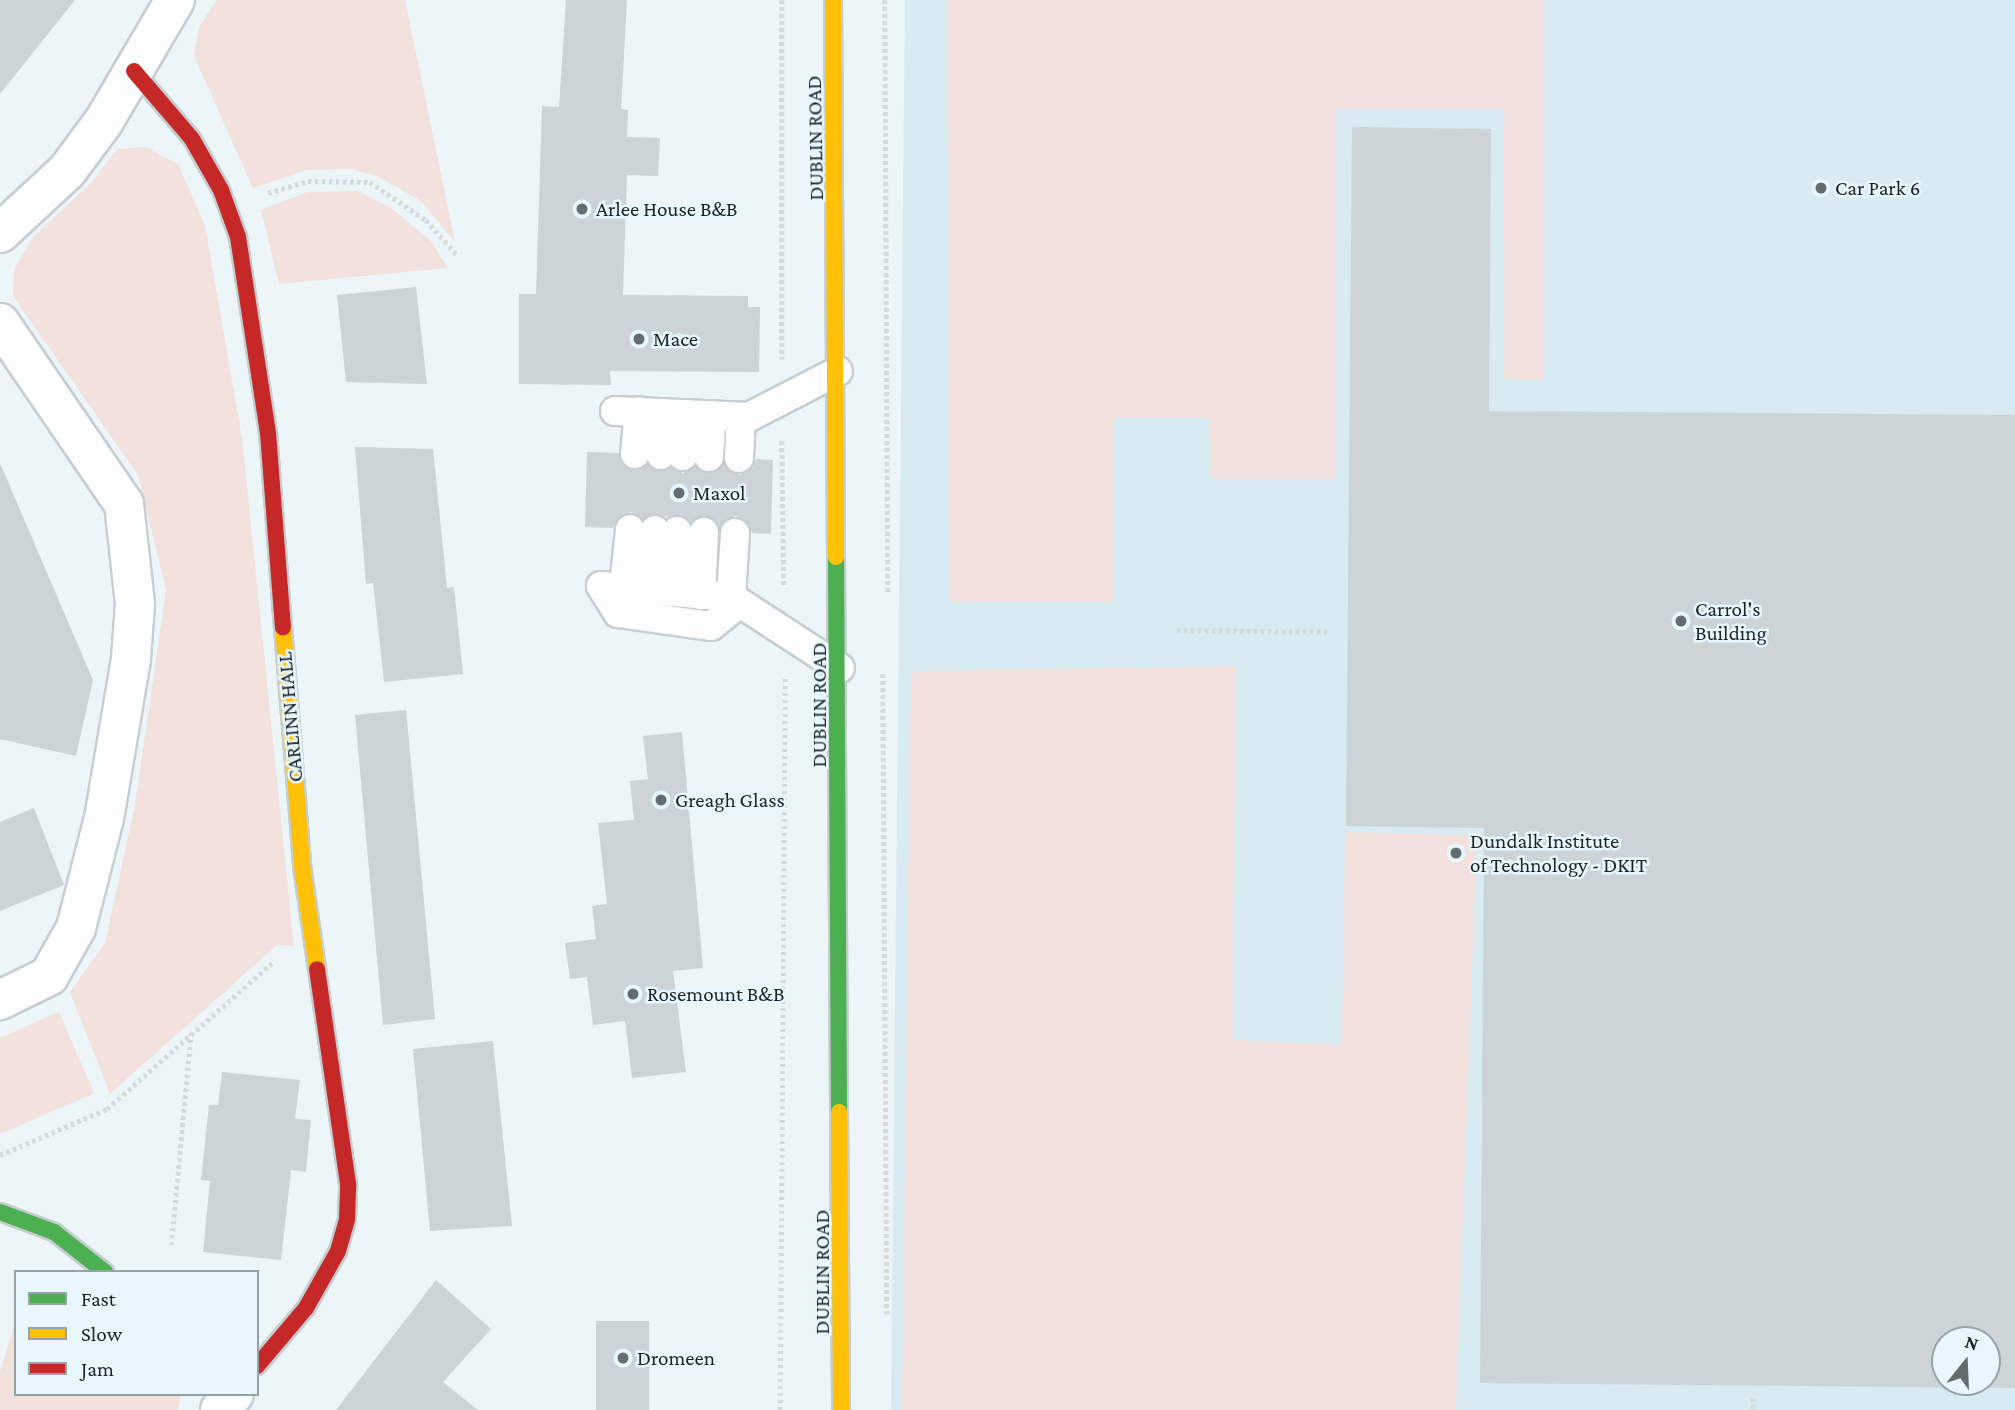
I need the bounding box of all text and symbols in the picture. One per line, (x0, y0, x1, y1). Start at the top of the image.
street label: DUBLIN ROAD (801, 75, 829, 201)
place label: Car Park 6 (1835, 175, 1920, 201)
marker: Car Park 6 (1813, 180, 1829, 196)
place label: Arlee House B&B (596, 196, 738, 222)
marker: Arlee House B&B (574, 201, 590, 217)
place label: Mace (653, 326, 698, 352)
marker: Mace (631, 331, 647, 347)
place label: Maxol (693, 480, 746, 506)
marker: Maxol (671, 485, 687, 501)
place label: Carrol's Building (1695, 596, 1767, 646)
marker: Carrol's Building (1673, 613, 1689, 629)
street label: DUBLIN ROAD (806, 643, 832, 767)
street label: CARLINN HALL (272, 651, 308, 783)
place label: Greagh Glass (675, 787, 785, 813)
marker: Greagh Glass (653, 792, 669, 808)
place label: Dundalk Institute of Technology - DKIT (1470, 828, 1647, 878)
marker: Dundalk Institute of Technology - DKIT (1448, 845, 1464, 861)
place label: Rosemount B&B (647, 981, 784, 1007)
marker: Rosemount B&B (625, 986, 641, 1002)
street label: DUBLIN ROAD (809, 1210, 835, 1334)
legend (14, 1270, 259, 1396)
text: Fast (81, 1287, 116, 1311)
text: Slow (81, 1322, 122, 1346)
north arrow (1931, 1326, 2001, 1396)
text: N (1963, 1330, 1981, 1354)
place label: Dromeen (637, 1345, 715, 1371)
marker: Dromeen (615, 1350, 631, 1366)
text: Jam (81, 1357, 114, 1381)

